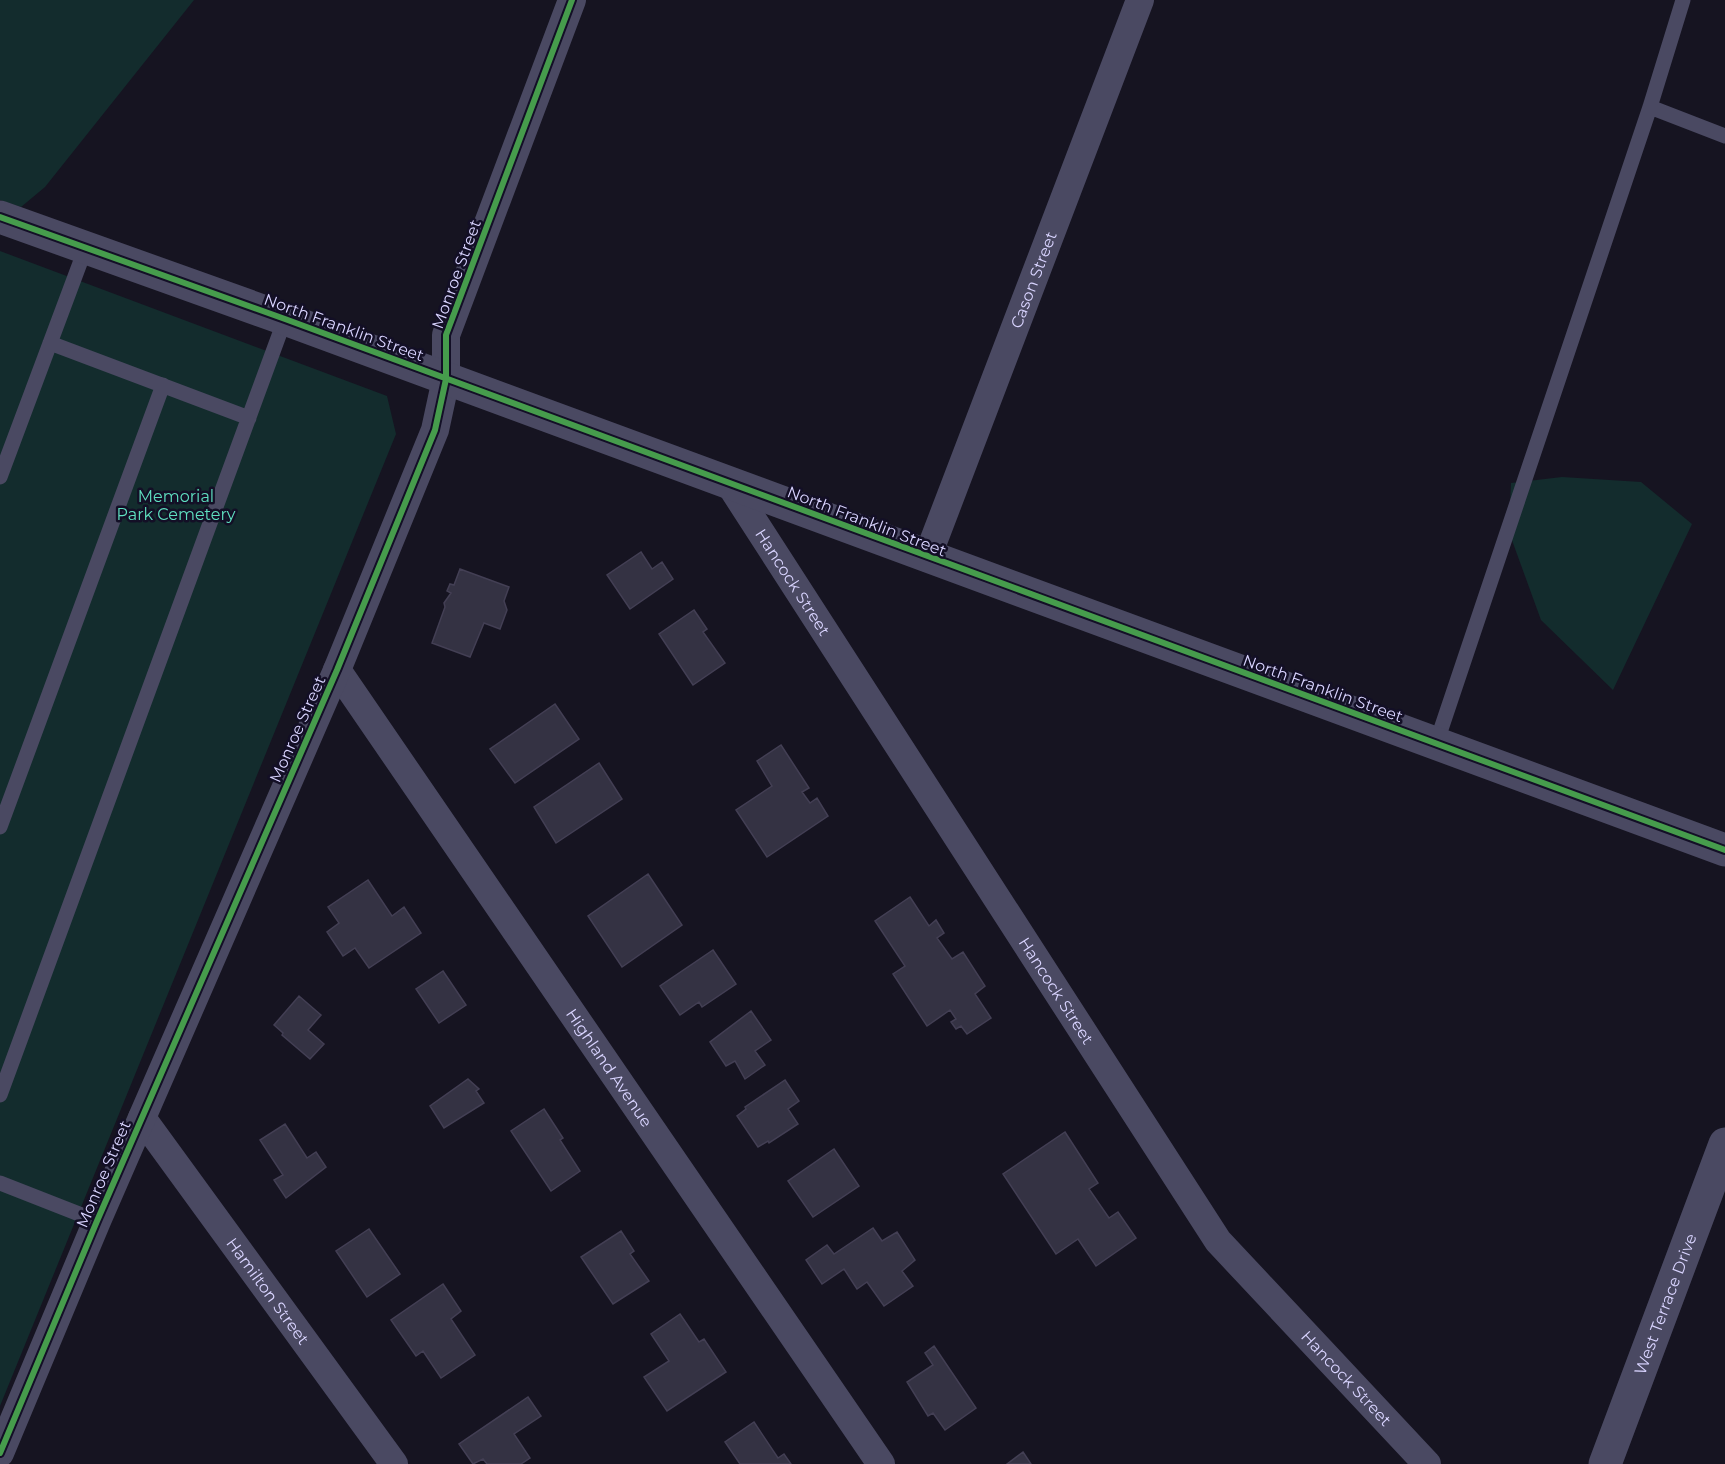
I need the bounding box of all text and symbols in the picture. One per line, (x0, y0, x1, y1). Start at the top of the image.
street label: Monroe Street (428, 217, 485, 331)
street label: Cason Street (1007, 228, 1061, 331)
street label: North Franklin Street (261, 290, 427, 365)
street label: North Franklin Street (785, 482, 949, 561)
park label: Memorial Park Cemetery (117, 487, 236, 524)
street label: Hancock Street (751, 525, 834, 640)
street label: North Franklin Street (1240, 651, 1406, 726)
street label: Monroe Street (265, 673, 330, 785)
street label: Hancock Street (1015, 934, 1098, 1048)
street label: Highland Avenue (562, 1005, 656, 1131)
street label: Monroe Street (72, 1117, 135, 1231)
street label: West Terrace Drive (1630, 1231, 1701, 1377)
street label: Hamilton Street (222, 1234, 313, 1349)
street label: Hancock Street (1297, 1327, 1396, 1430)

